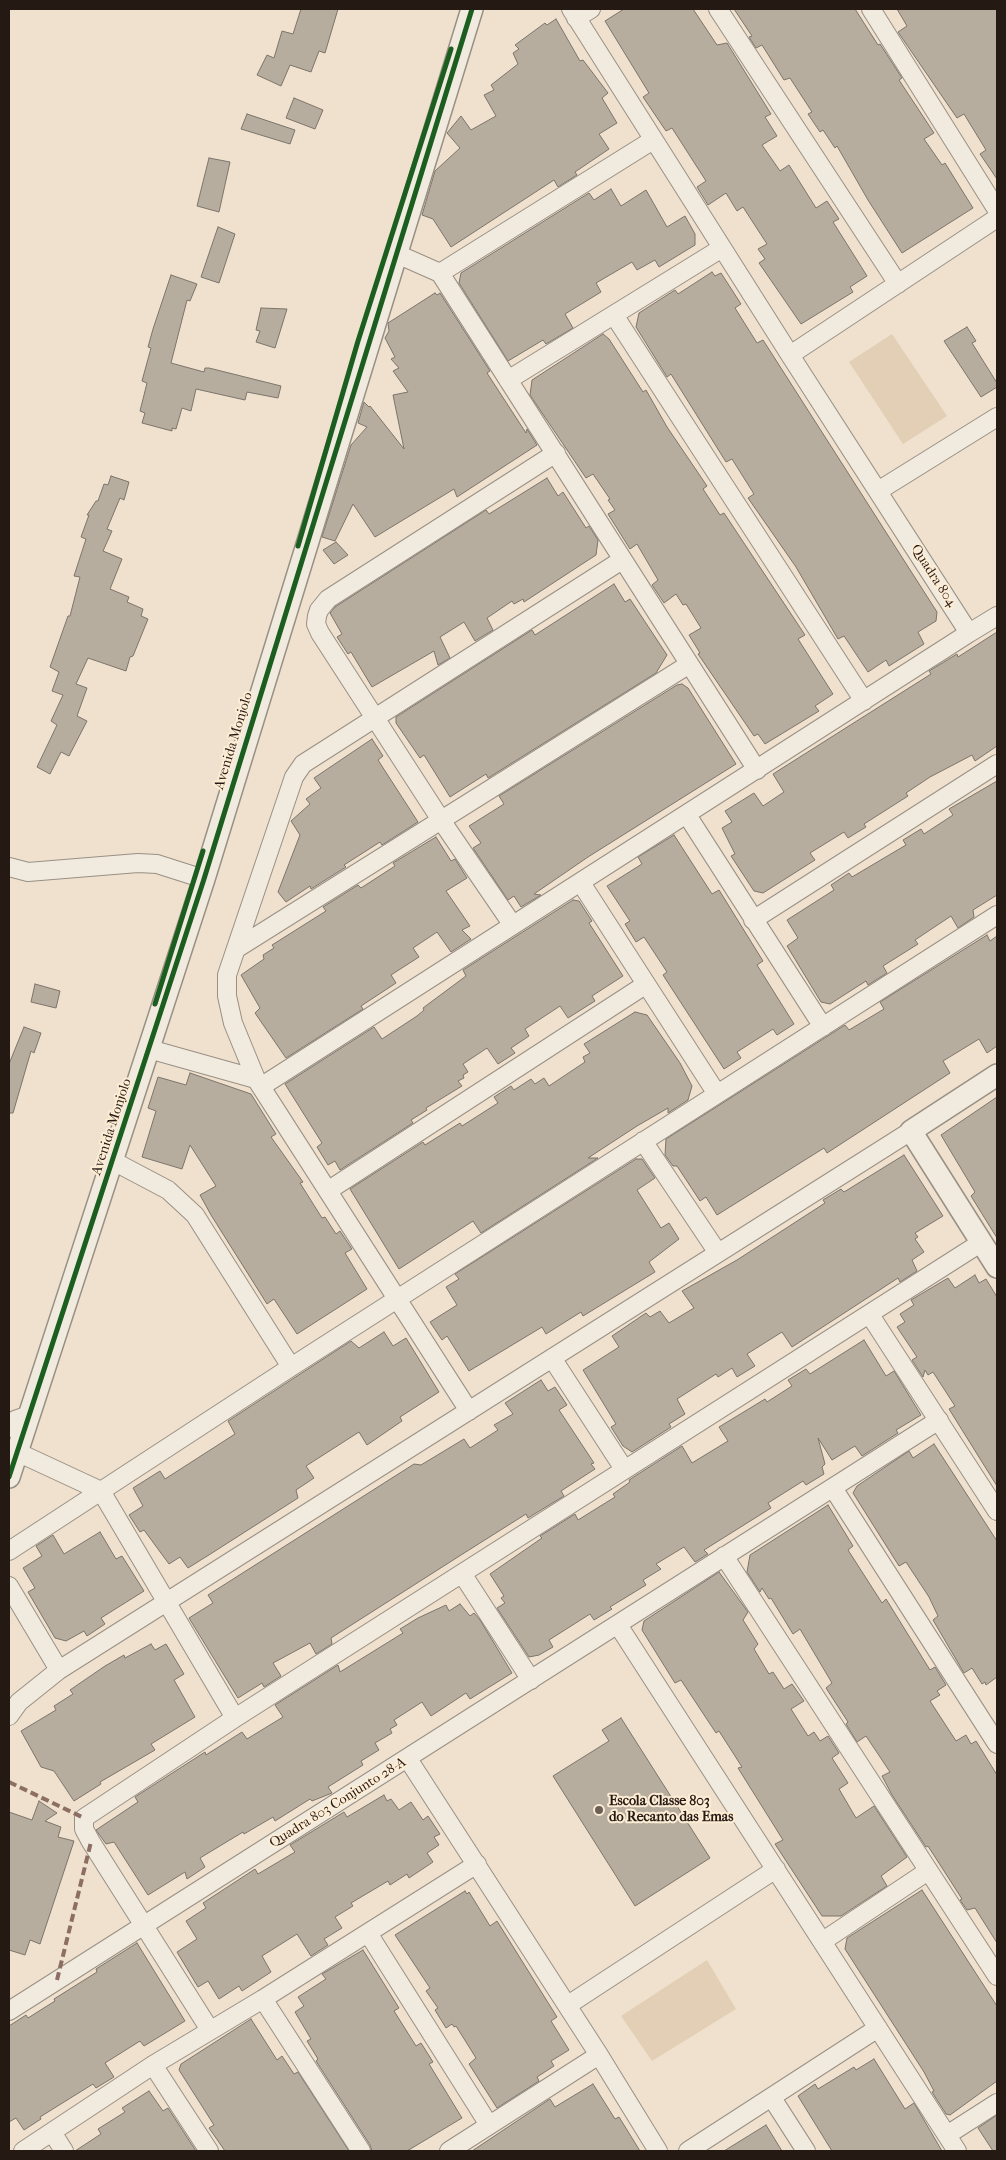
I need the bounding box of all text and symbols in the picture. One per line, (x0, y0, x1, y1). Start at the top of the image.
street label: Quadra 804 (907, 542, 959, 610)
street label: Avenida Monjolo (211, 690, 257, 792)
street label: Avenida Monjolo (88, 1076, 136, 1178)
street label: Quadra 803 Conjunto 28-A (267, 1754, 409, 1852)
place label: Escola Classe 803 do Recanto das Emas (609, 1794, 733, 1826)
marker: Escola Classe 803 do Recanto das Emas (593, 1804, 605, 1816)

